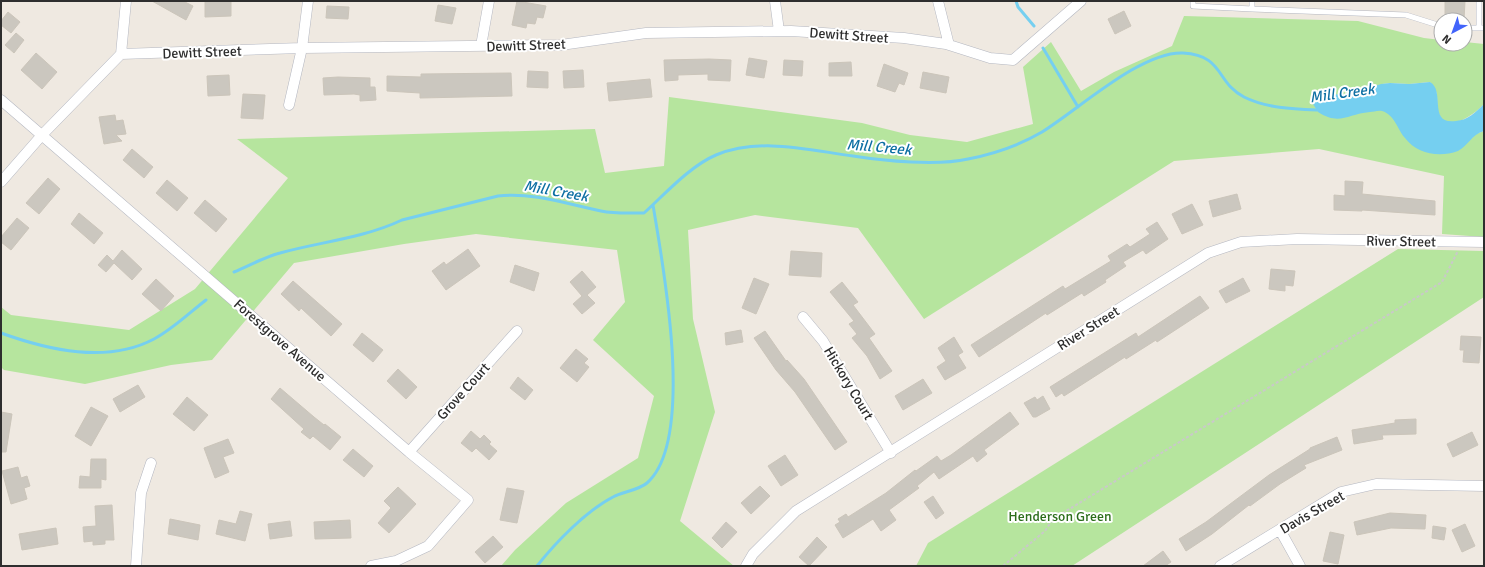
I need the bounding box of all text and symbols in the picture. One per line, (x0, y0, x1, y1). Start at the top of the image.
north arrow (1433, 12, 1473, 52)
street label: Dewitt Street (809, 24, 889, 47)
text: N (1440, 32, 1454, 47)
street label: Dewitt Street (486, 36, 566, 55)
street label: Dewitt Street (162, 43, 242, 62)
water label: Mill Creek (1309, 79, 1377, 106)
water label: Mill Creek (846, 135, 914, 159)
water label: Mill Creek (522, 176, 591, 206)
street label: River Street (1366, 232, 1436, 251)
street label: Forestgrove Avenue (230, 296, 329, 385)
street label: River Street (1054, 303, 1123, 354)
street label: Hickory Court (820, 343, 877, 423)
street label: Grove Court (433, 359, 493, 423)
street label: Davis Street (1277, 487, 1348, 538)
park label: Henderson Green (1008, 508, 1112, 525)

